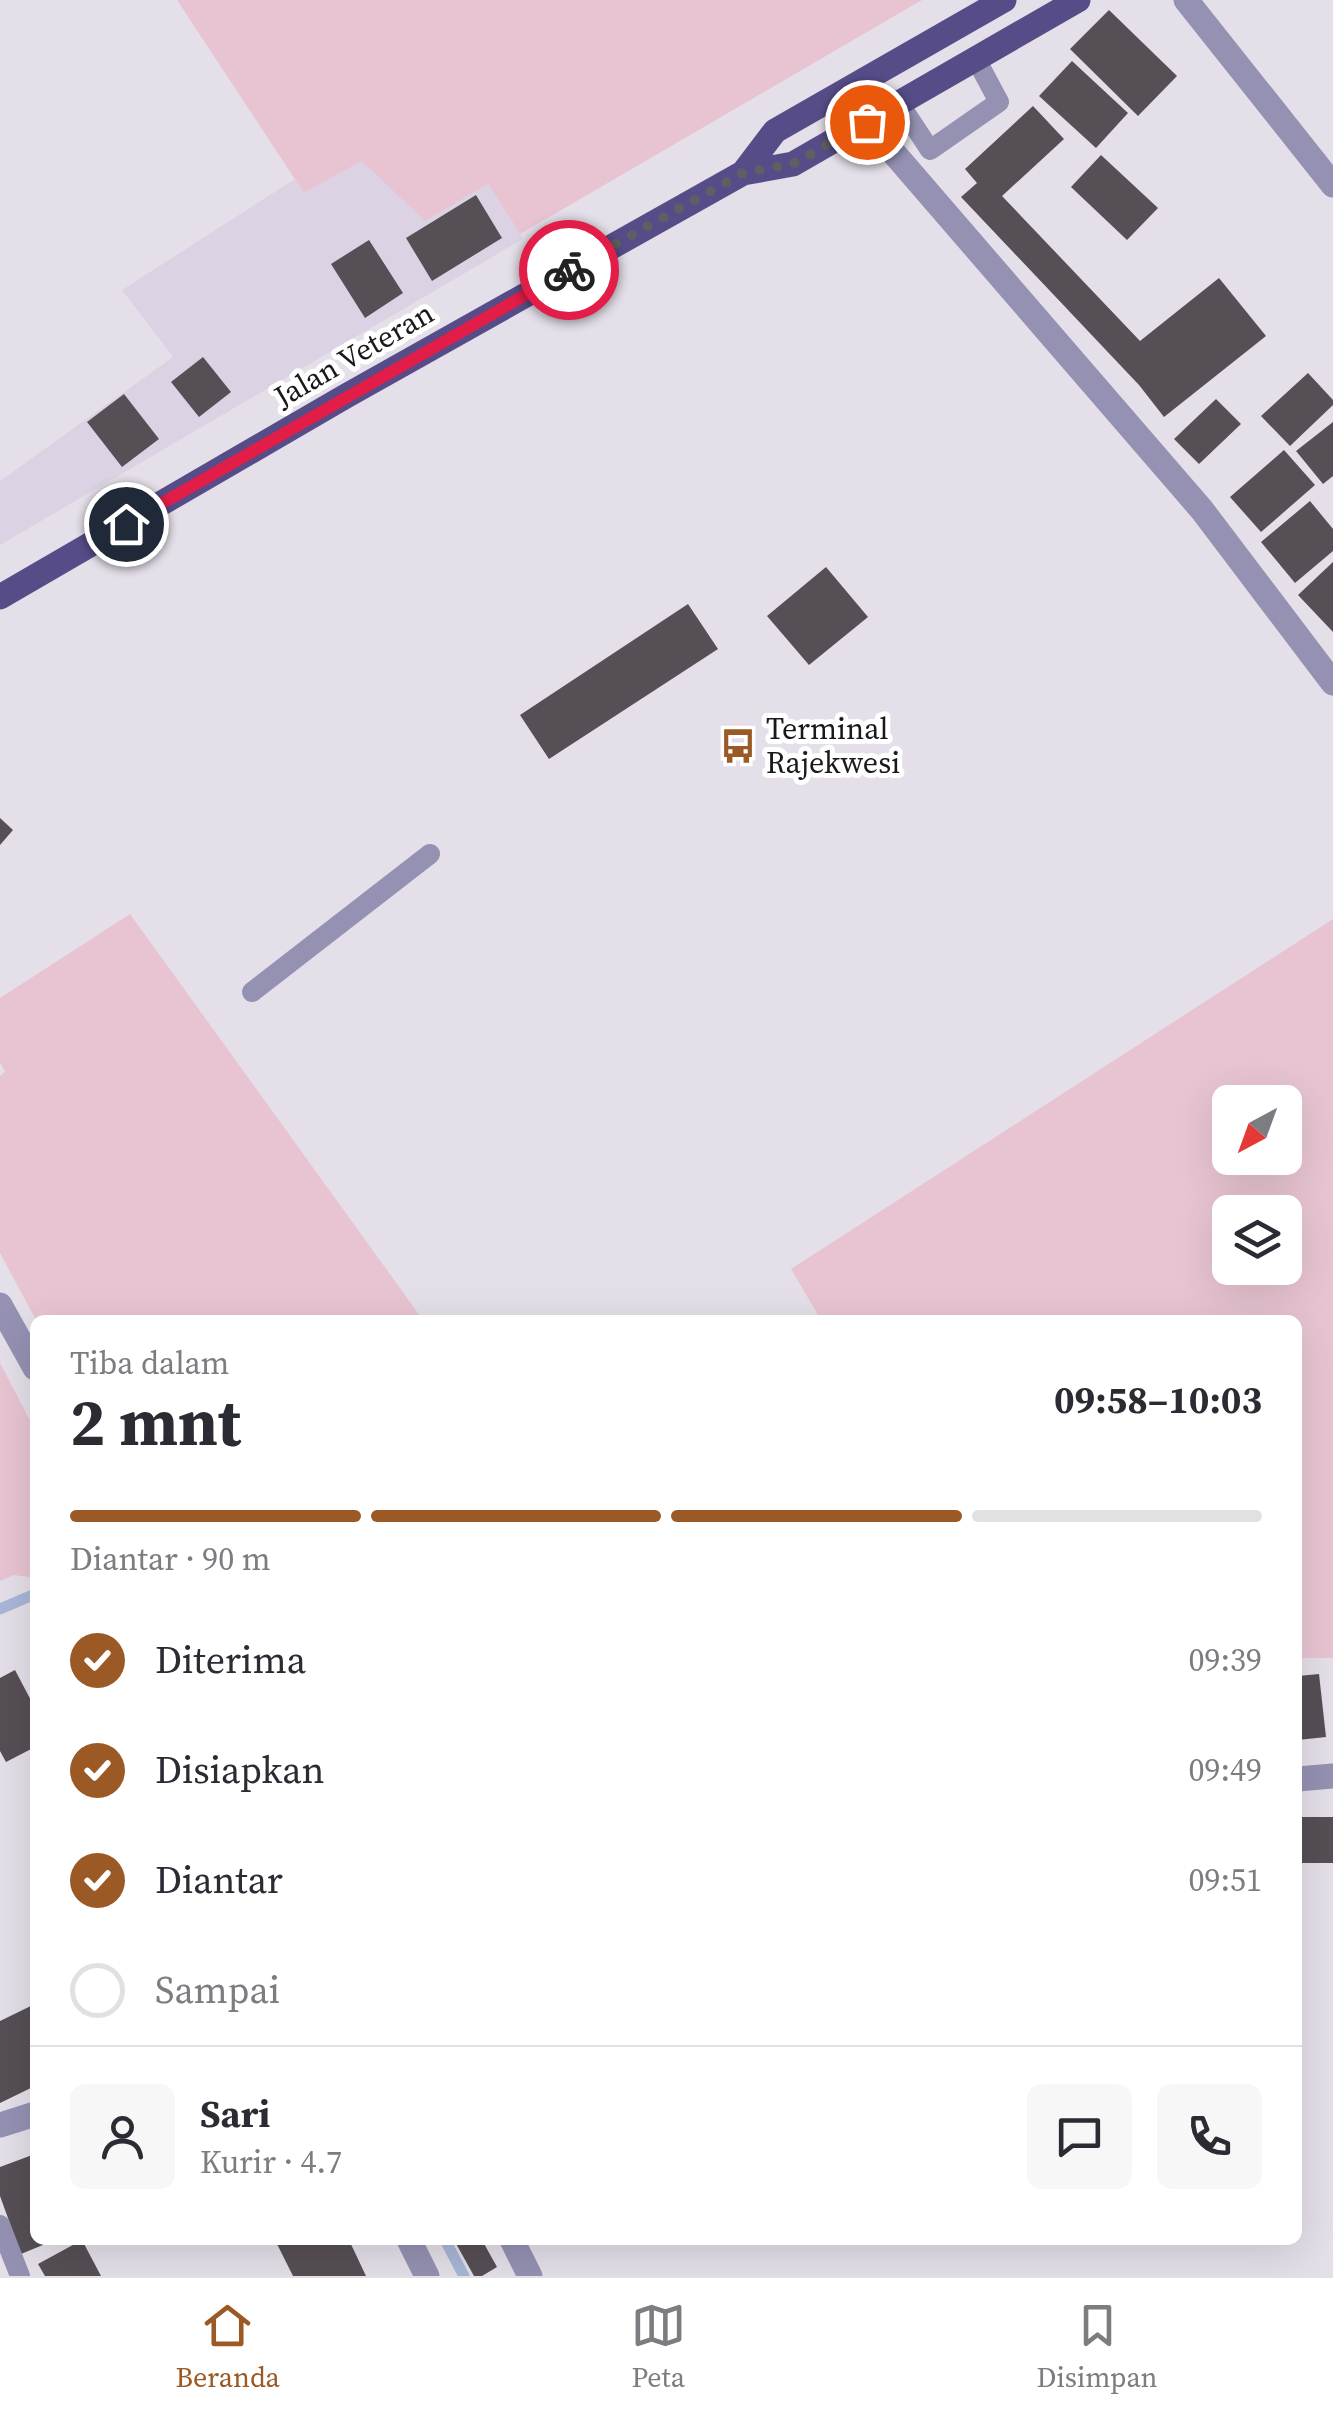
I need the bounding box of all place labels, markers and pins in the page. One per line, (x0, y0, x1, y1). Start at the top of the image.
pin (825, 80, 910, 165)
pin (84, 482, 169, 567)
place label: Terminal Rajekwesi (766, 708, 900, 783)
bus stop icon: Terminal Rajekwesi (719, 727, 757, 765)

